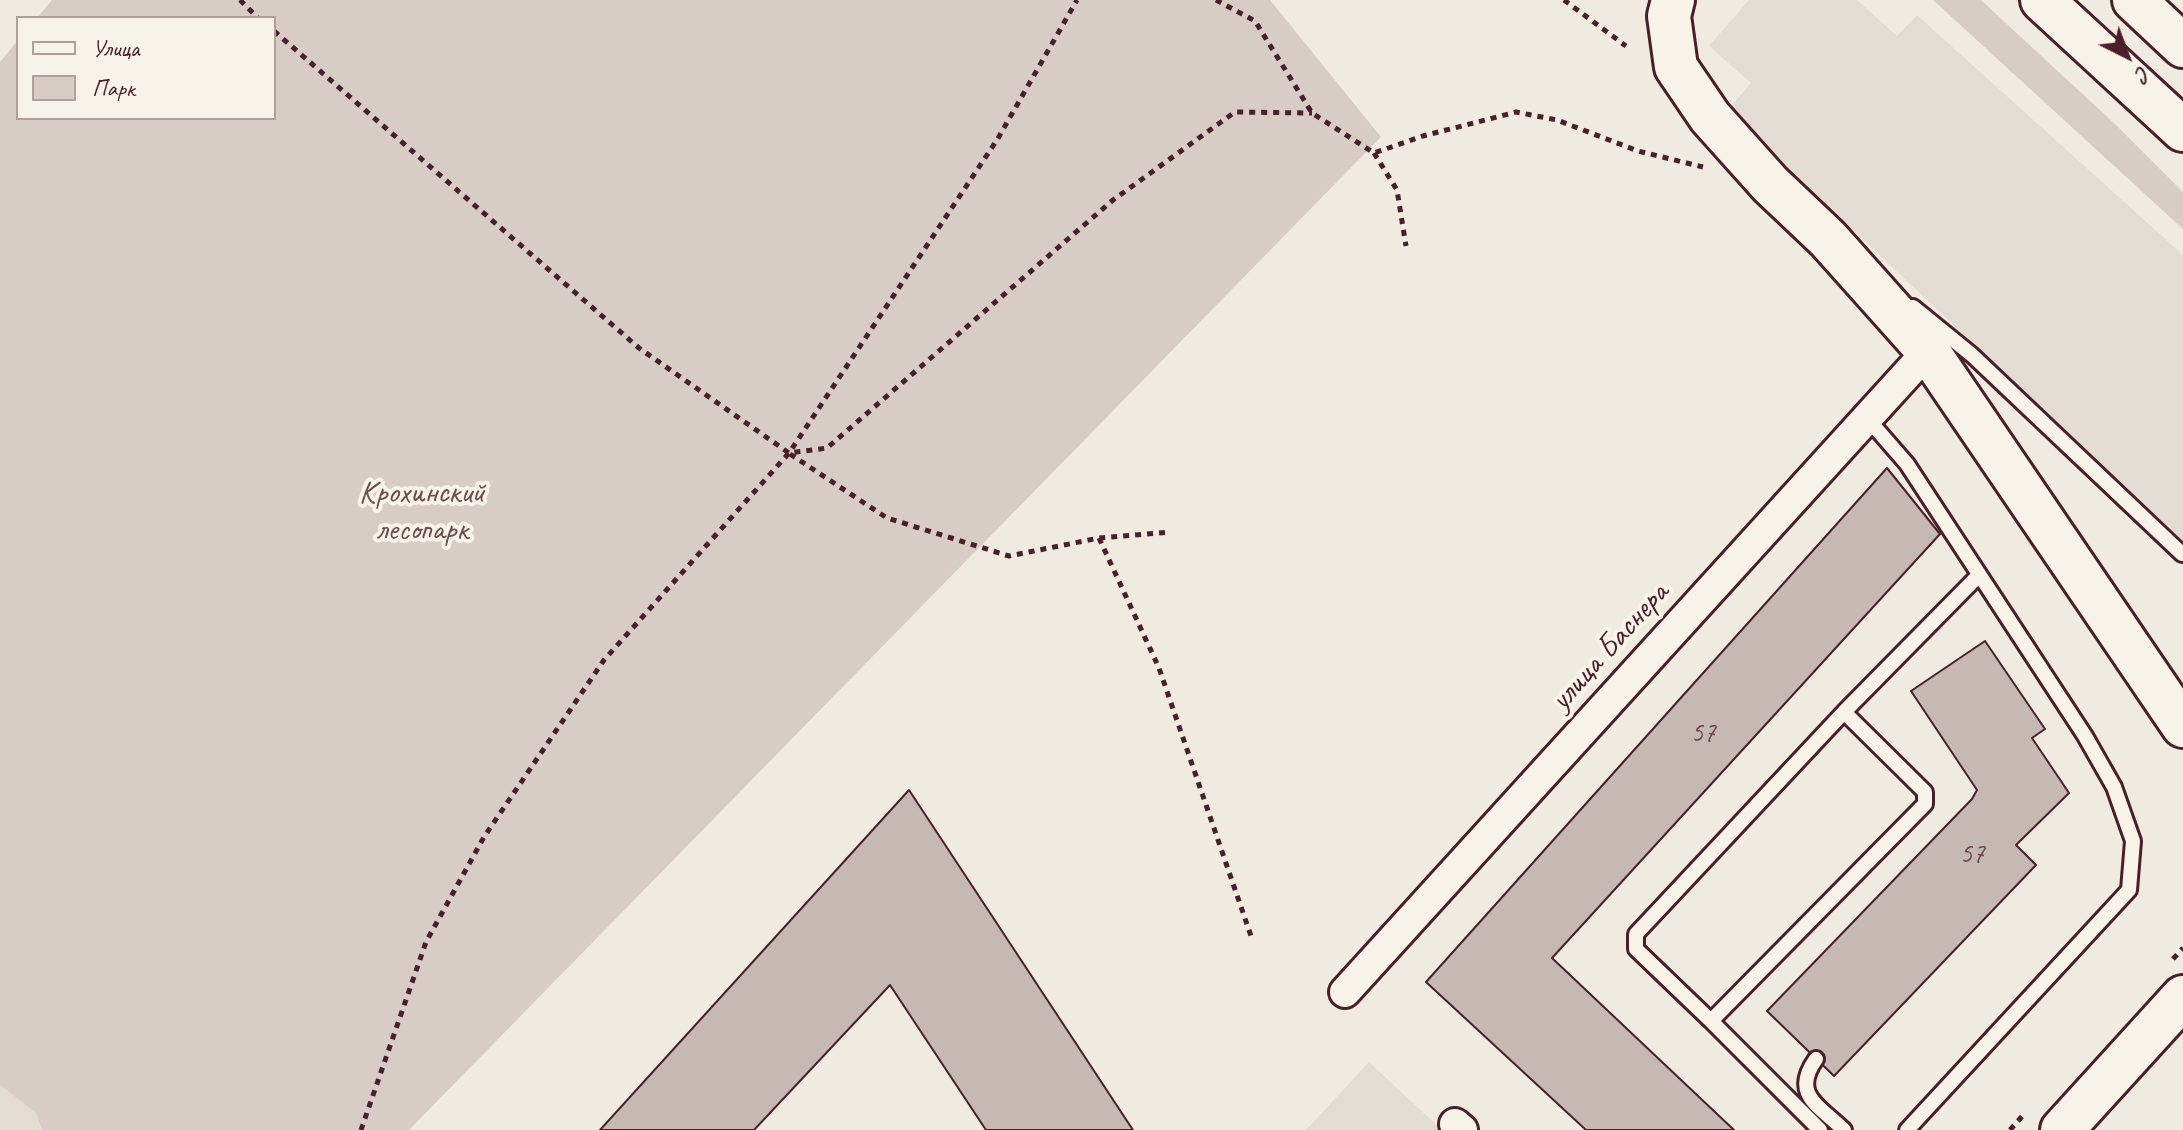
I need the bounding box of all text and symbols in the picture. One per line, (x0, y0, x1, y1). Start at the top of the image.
legend (16, 16, 276, 120)
north arrow (2087, 16, 2167, 96)
text: Улица (92, 33, 140, 63)
text: С (2130, 60, 2156, 88)
text: Парк (92, 73, 135, 103)
park label: Крохинский лесопарк (359, 475, 485, 550)
street label: улица Баснера (1542, 575, 1678, 719)
house number: 57 (1690, 717, 1716, 751)
house number: 57 (1959, 838, 1985, 872)

